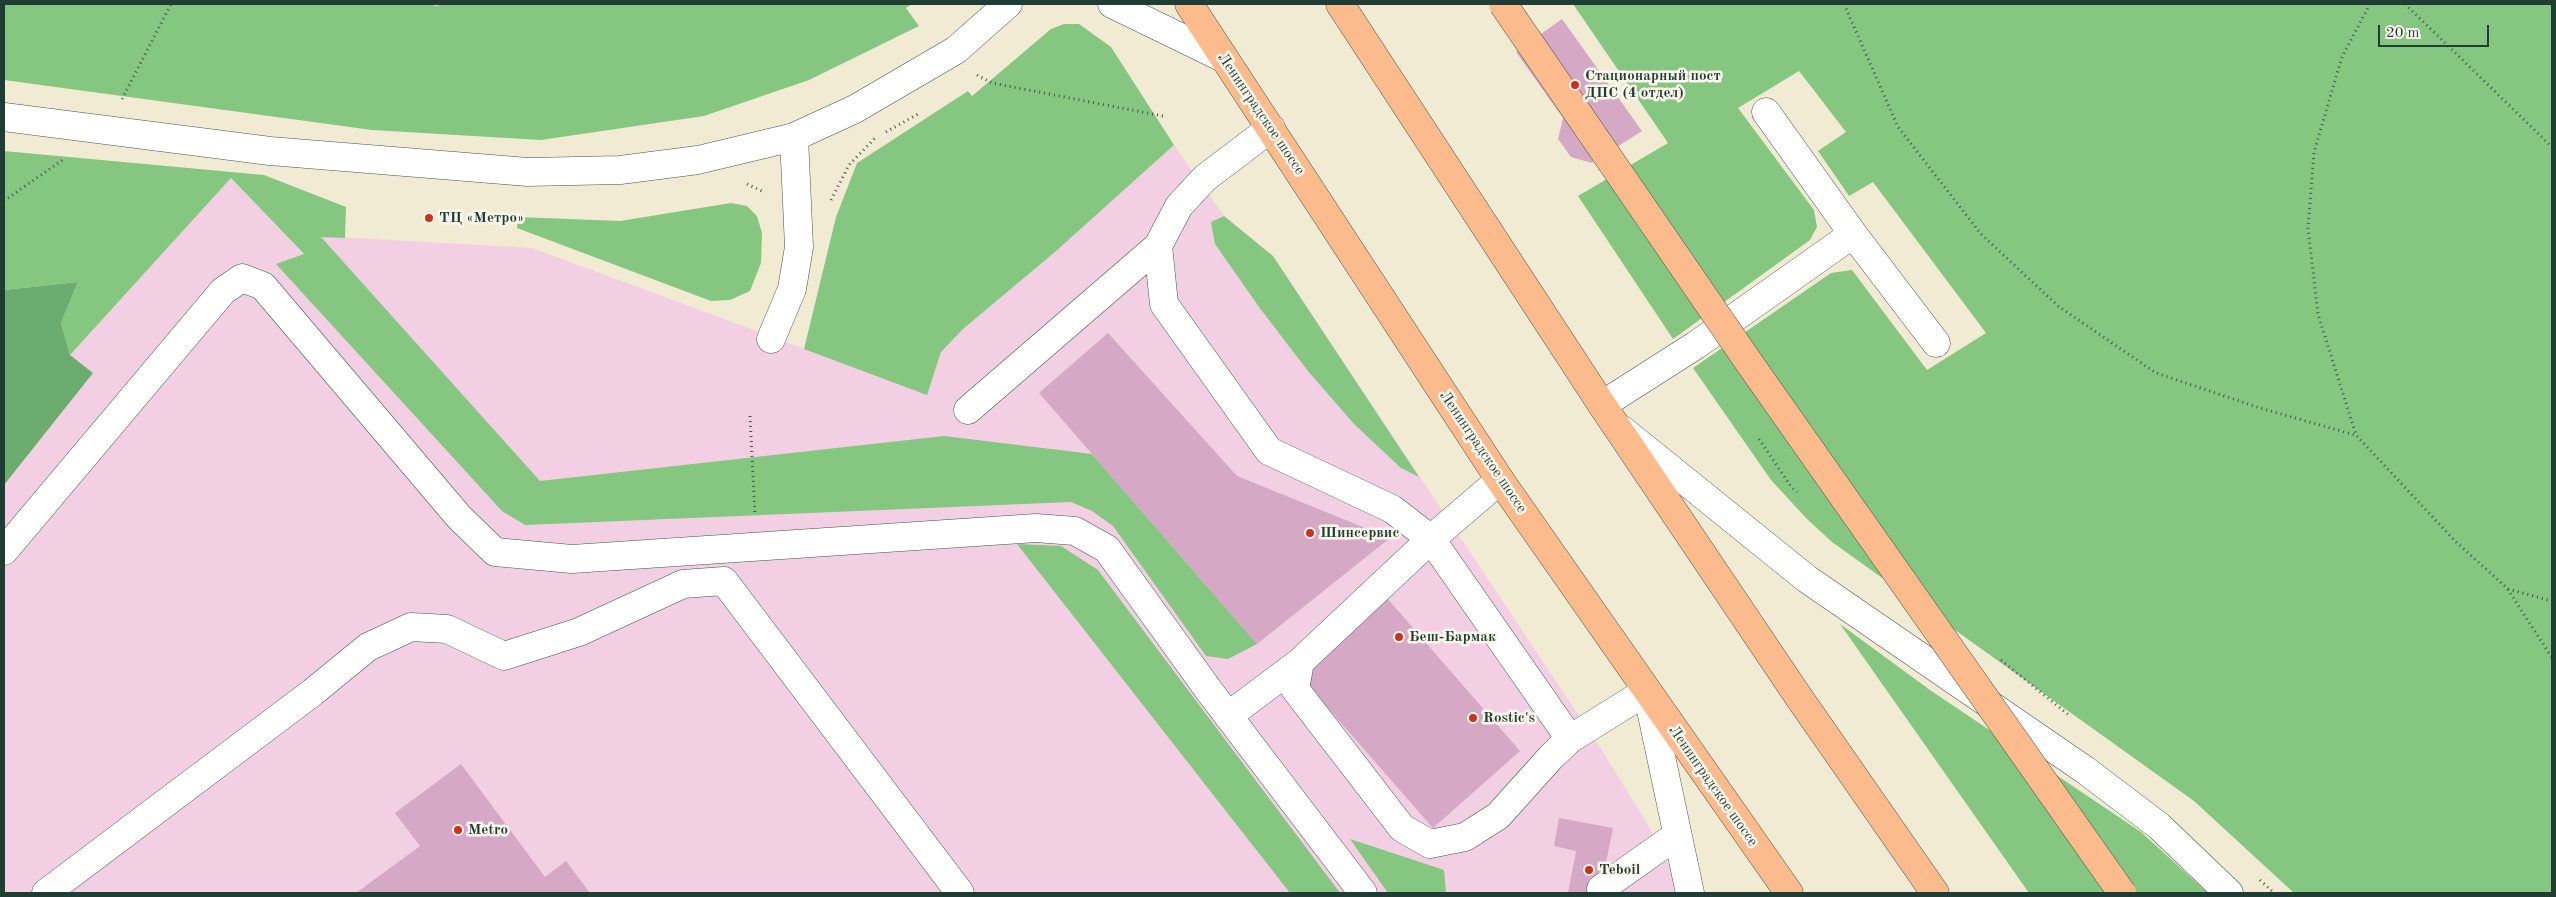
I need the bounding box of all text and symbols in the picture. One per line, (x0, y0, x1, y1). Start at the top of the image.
scale bar (2381, 15, 2492, 47)
text: 20 m (2386, 26, 2420, 41)
street label: Ленинградское шоссе (1213, 49, 1309, 179)
place label: Стационарный пост ДПС (4 отдел) (1585, 67, 1721, 102)
marker: Стационарный пост ДПС (4 отдел) (1569, 79, 1581, 91)
place label: ТЦ «Метро» (439, 209, 524, 227)
marker: ТЦ «Метро» (423, 212, 435, 224)
street label: Ленинградское шоссе (1435, 387, 1531, 517)
place label: Шинсервис (1320, 524, 1399, 542)
marker: Шинсервис (1304, 527, 1316, 539)
place label: Беш-Бармак (1409, 628, 1496, 646)
marker: Беш-Бармак (1393, 631, 1405, 643)
place label: Rostic's (1483, 709, 1535, 727)
marker: Rostic's (1467, 712, 1479, 724)
street label: Ленинградское шоссе (1664, 722, 1762, 850)
place label: Metro (468, 821, 508, 839)
marker: Metro (452, 824, 464, 836)
place label: Teboil (1599, 861, 1640, 879)
marker: Teboil (1583, 864, 1595, 876)

